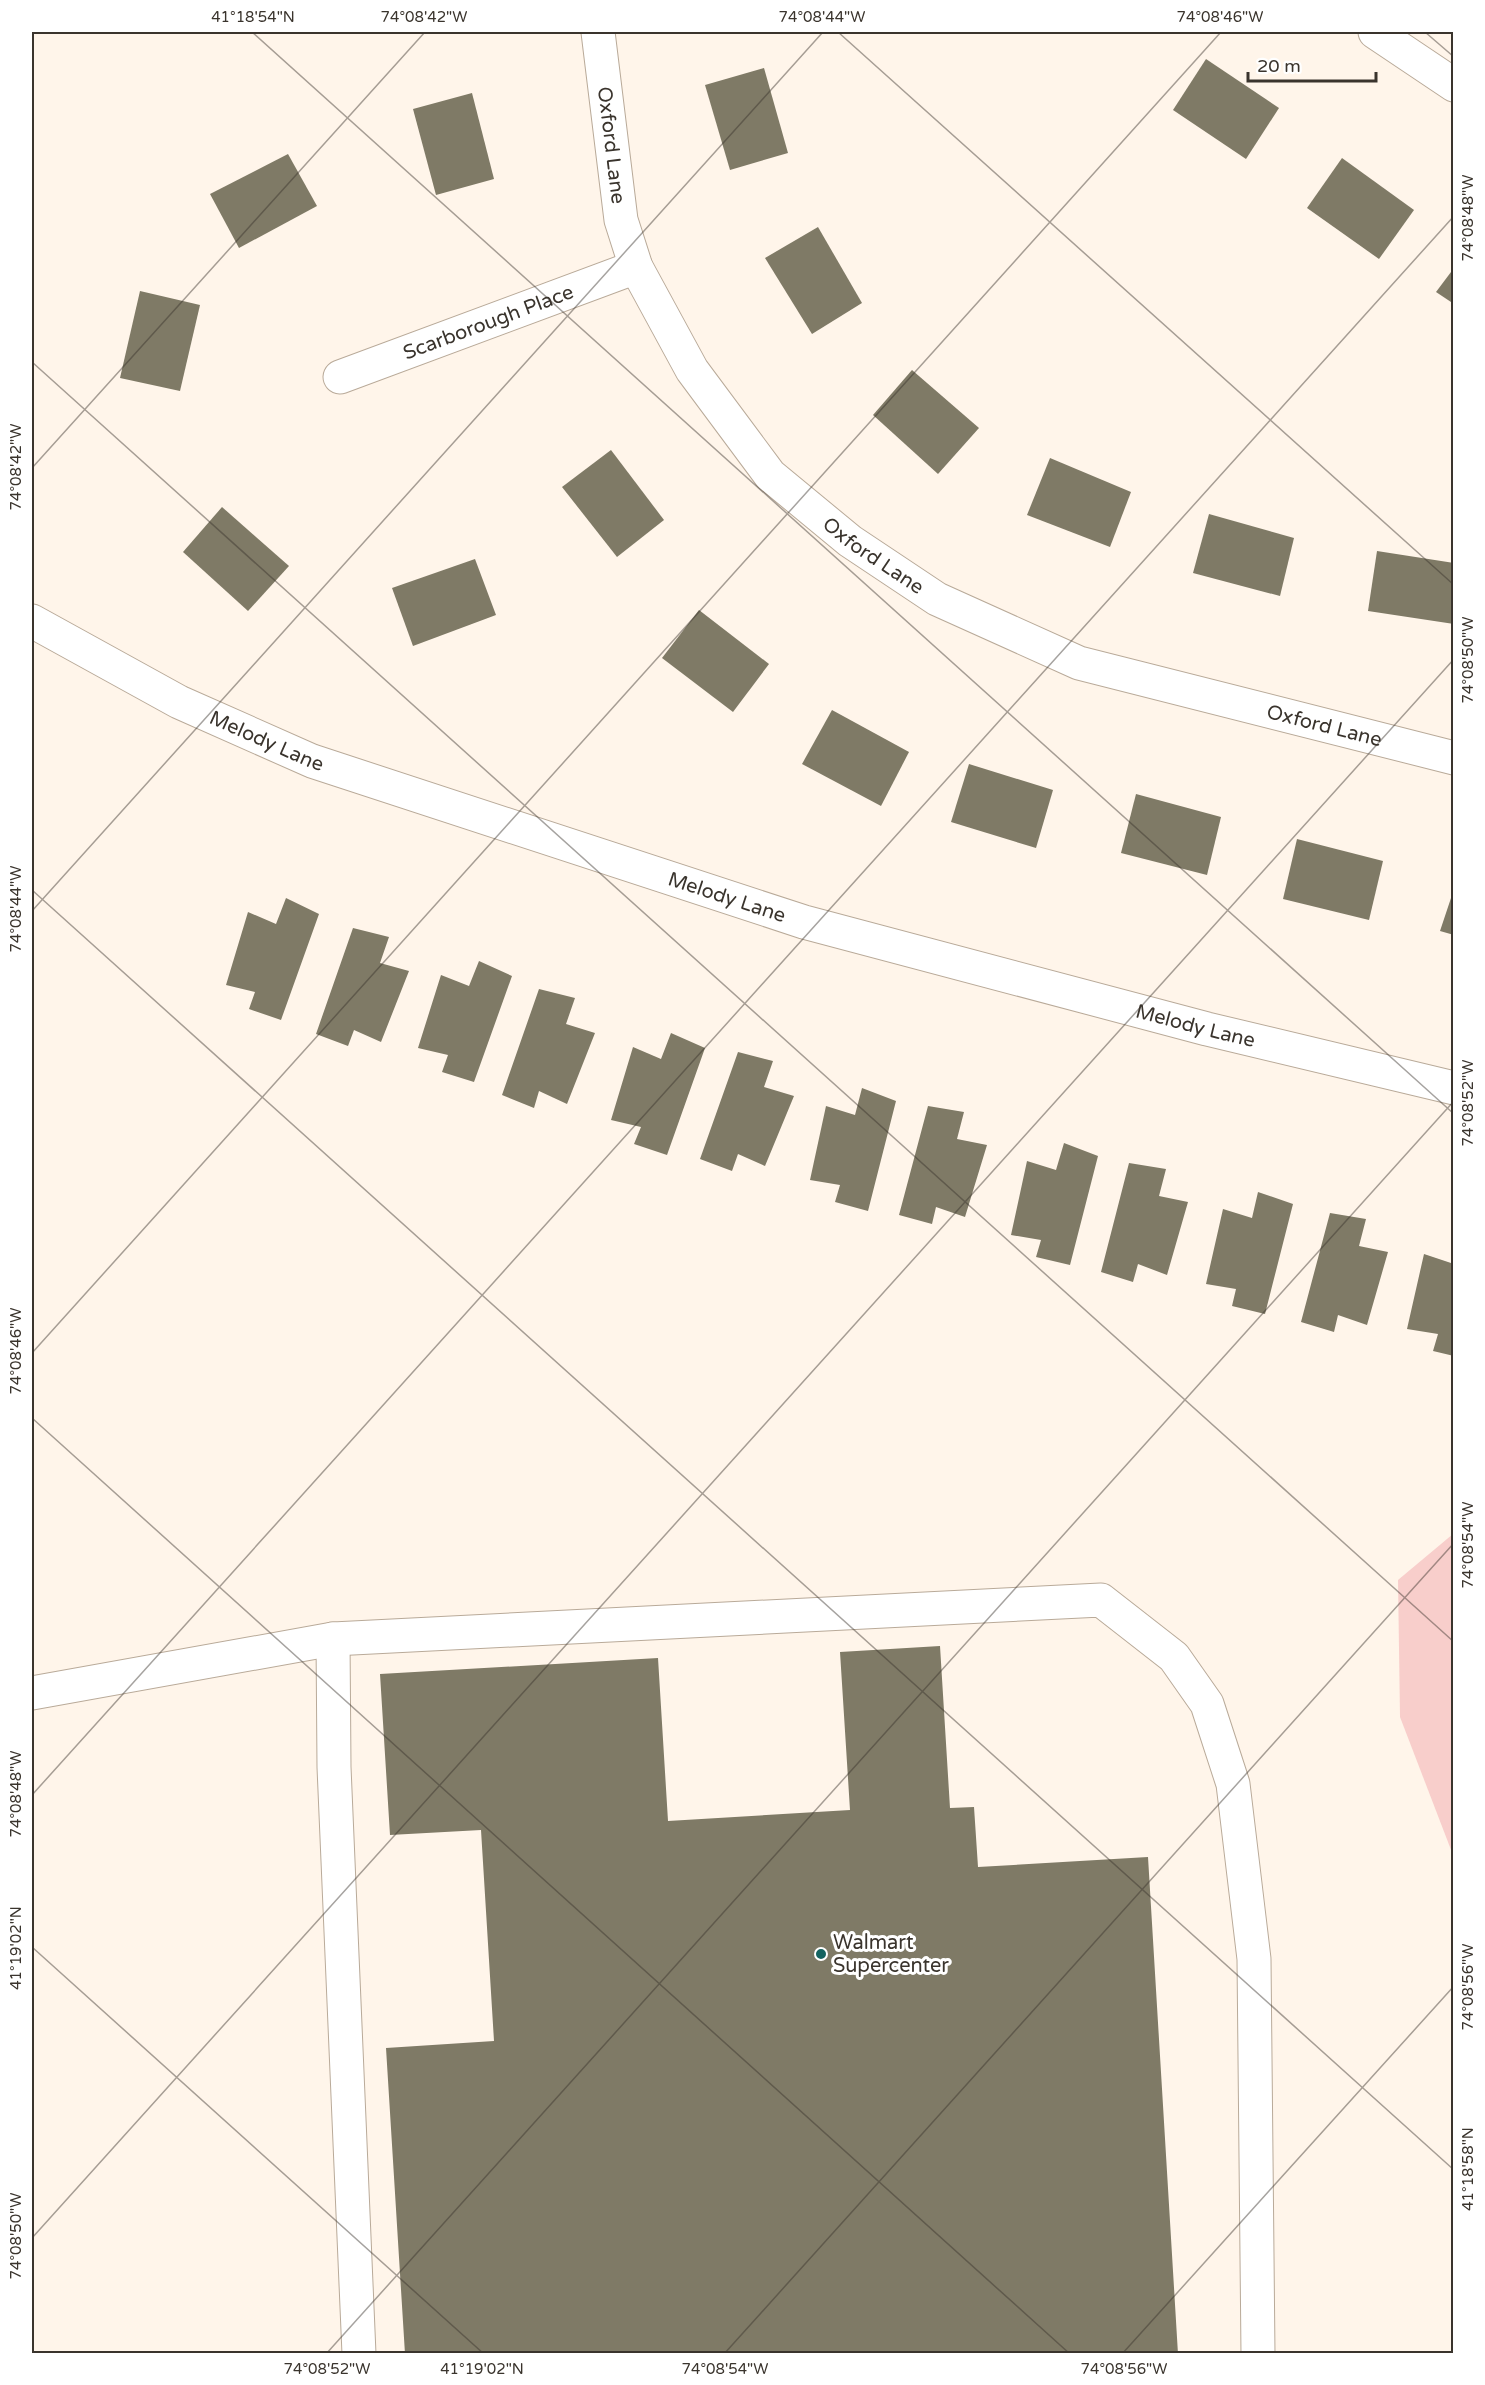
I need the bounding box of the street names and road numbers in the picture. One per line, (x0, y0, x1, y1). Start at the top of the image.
street label: Oxford Lane (592, 85, 630, 205)
street label: Scarborough Place (400, 280, 577, 365)
street label: Oxford Lane (817, 512, 928, 600)
street label: Oxford Lane (1264, 700, 1384, 752)
street label: Melody Lane (206, 706, 327, 777)
street label: Melody Lane (665, 867, 789, 928)
street label: Melody Lane (1133, 1000, 1257, 1053)

